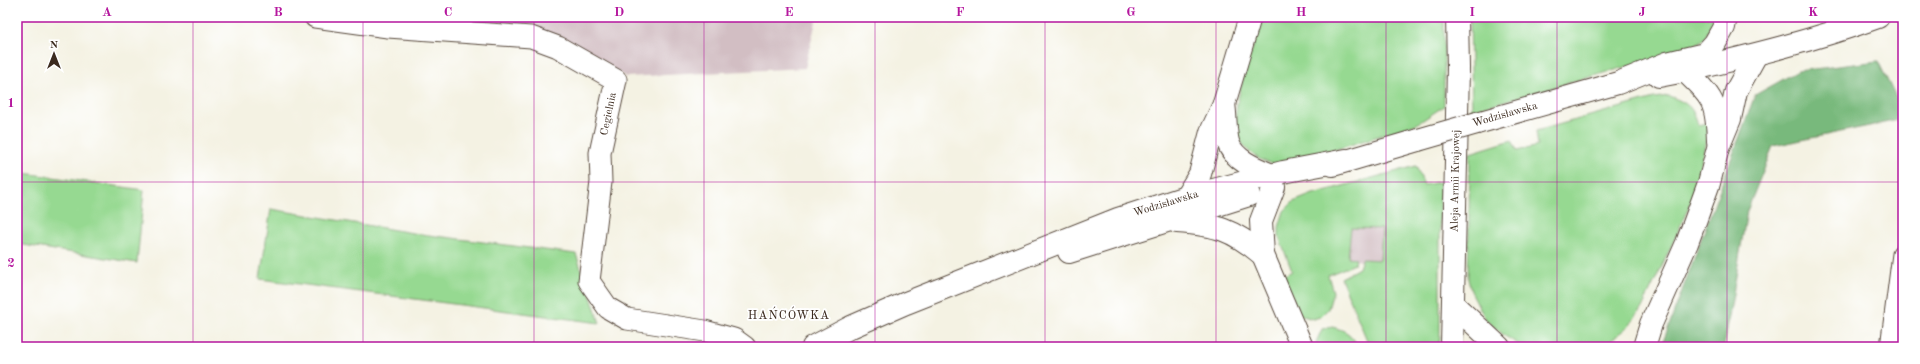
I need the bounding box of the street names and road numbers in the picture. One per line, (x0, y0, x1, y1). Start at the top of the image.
street label: Cegielnia (599, 91, 619, 137)
street label: Wodzisławska (1471, 100, 1539, 130)
street label: Aleja Armii Krajowej (1450, 130, 1462, 232)
street label: Wodzisławska (1132, 189, 1200, 219)

